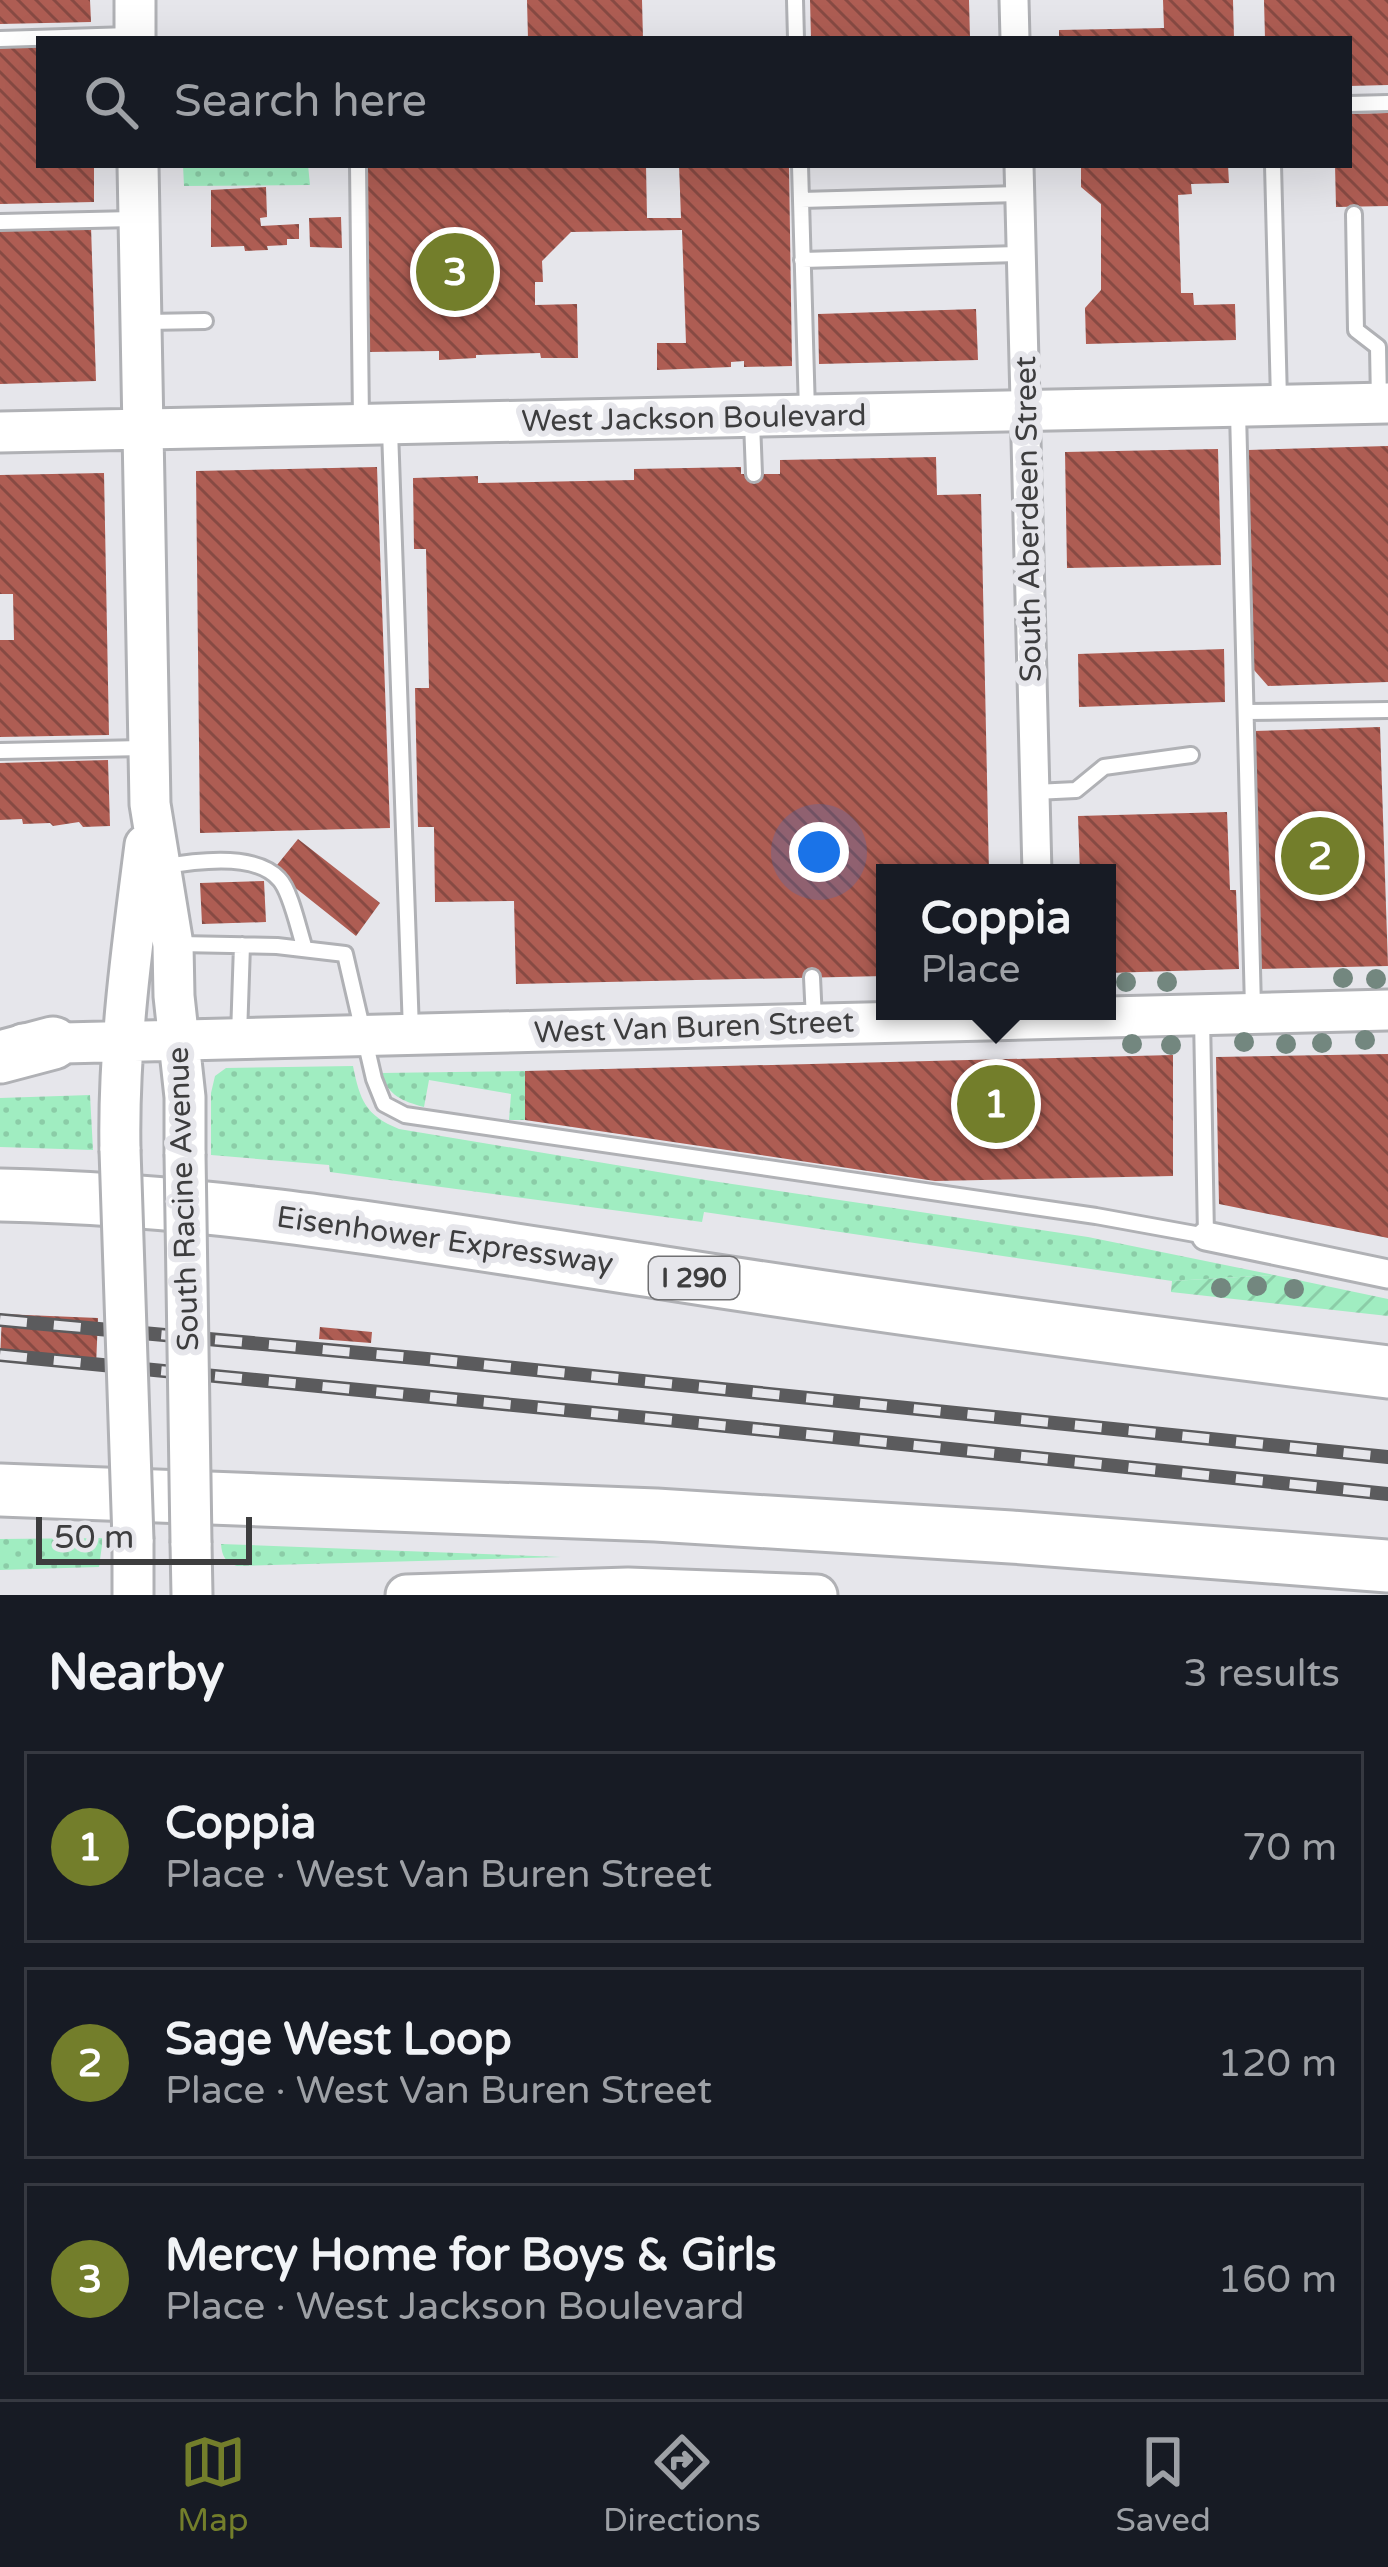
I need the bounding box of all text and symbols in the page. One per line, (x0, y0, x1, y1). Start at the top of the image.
search box (36, 36, 1352, 168)
icon: search (78, 69, 144, 135)
text: Search here (174, 75, 427, 129)
pin: 3 (416, 227, 494, 317)
street label: South Aberdeen Street (1007, 356, 1050, 682)
street label: West Jackson Boulevard (521, 397, 867, 440)
pin: 2 (1281, 811, 1359, 901)
your location (789, 822, 849, 882)
popup (876, 864, 1116, 1020)
text: Coppia (920, 892, 1072, 946)
text: Place (920, 946, 1021, 993)
street label: West Van Buren Street (533, 1003, 855, 1052)
street label: South Racine Avenue (160, 1046, 207, 1352)
pin: 1 (957, 1059, 1035, 1149)
street label: Eisenhower Expressway (274, 1199, 616, 1282)
road number: I 290 (649, 1257, 739, 1299)
scale bar (36, 1511, 252, 1564)
text: 50 m (54, 1518, 134, 1557)
text: Nearby (48, 1642, 225, 1704)
text: 3 results (1183, 1650, 1340, 1697)
text: Coppia (165, 1797, 316, 1851)
text: 1 (78, 1824, 102, 1871)
text: 70 m (1242, 1824, 1337, 1871)
text: Place · West Van Buren Street (165, 1851, 712, 1898)
text: Sage West Loop (165, 2013, 512, 2067)
text: 2 (78, 2040, 102, 2087)
text: 120 m (1218, 2040, 1337, 2087)
text: Place · West Van Buren Street (165, 2067, 712, 2114)
text: Mercy Home for Boys & Girls (165, 2229, 777, 2283)
text: 3 (78, 2256, 102, 2303)
text: 160 m (1218, 2256, 1337, 2303)
text: Place · West Jackson Boulevard (165, 2283, 745, 2330)
tab: Map (177, 2429, 249, 2540)
tab: Directions (603, 2429, 761, 2540)
tab: Saved (1115, 2429, 1211, 2540)

